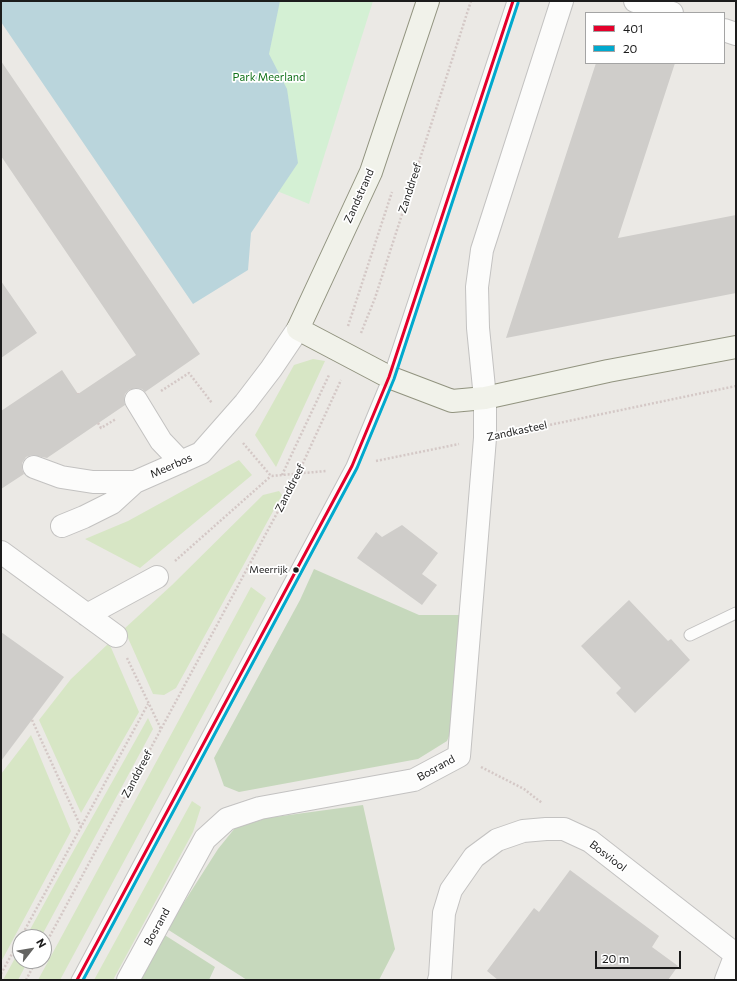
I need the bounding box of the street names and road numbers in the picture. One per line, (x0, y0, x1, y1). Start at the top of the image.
street label: Zanddreef (396, 161, 424, 215)
street label: Zandstrand (341, 167, 377, 225)
street label: Zandkasteel (486, 418, 548, 444)
street label: Meerbos (148, 451, 194, 481)
street label: Zanddreef (272, 462, 308, 514)
street label: Zanddreef (119, 748, 155, 800)
street label: Bosrand (415, 752, 457, 784)
street label: Bosviool (587, 838, 629, 874)
street label: Bosrand (141, 906, 173, 948)

